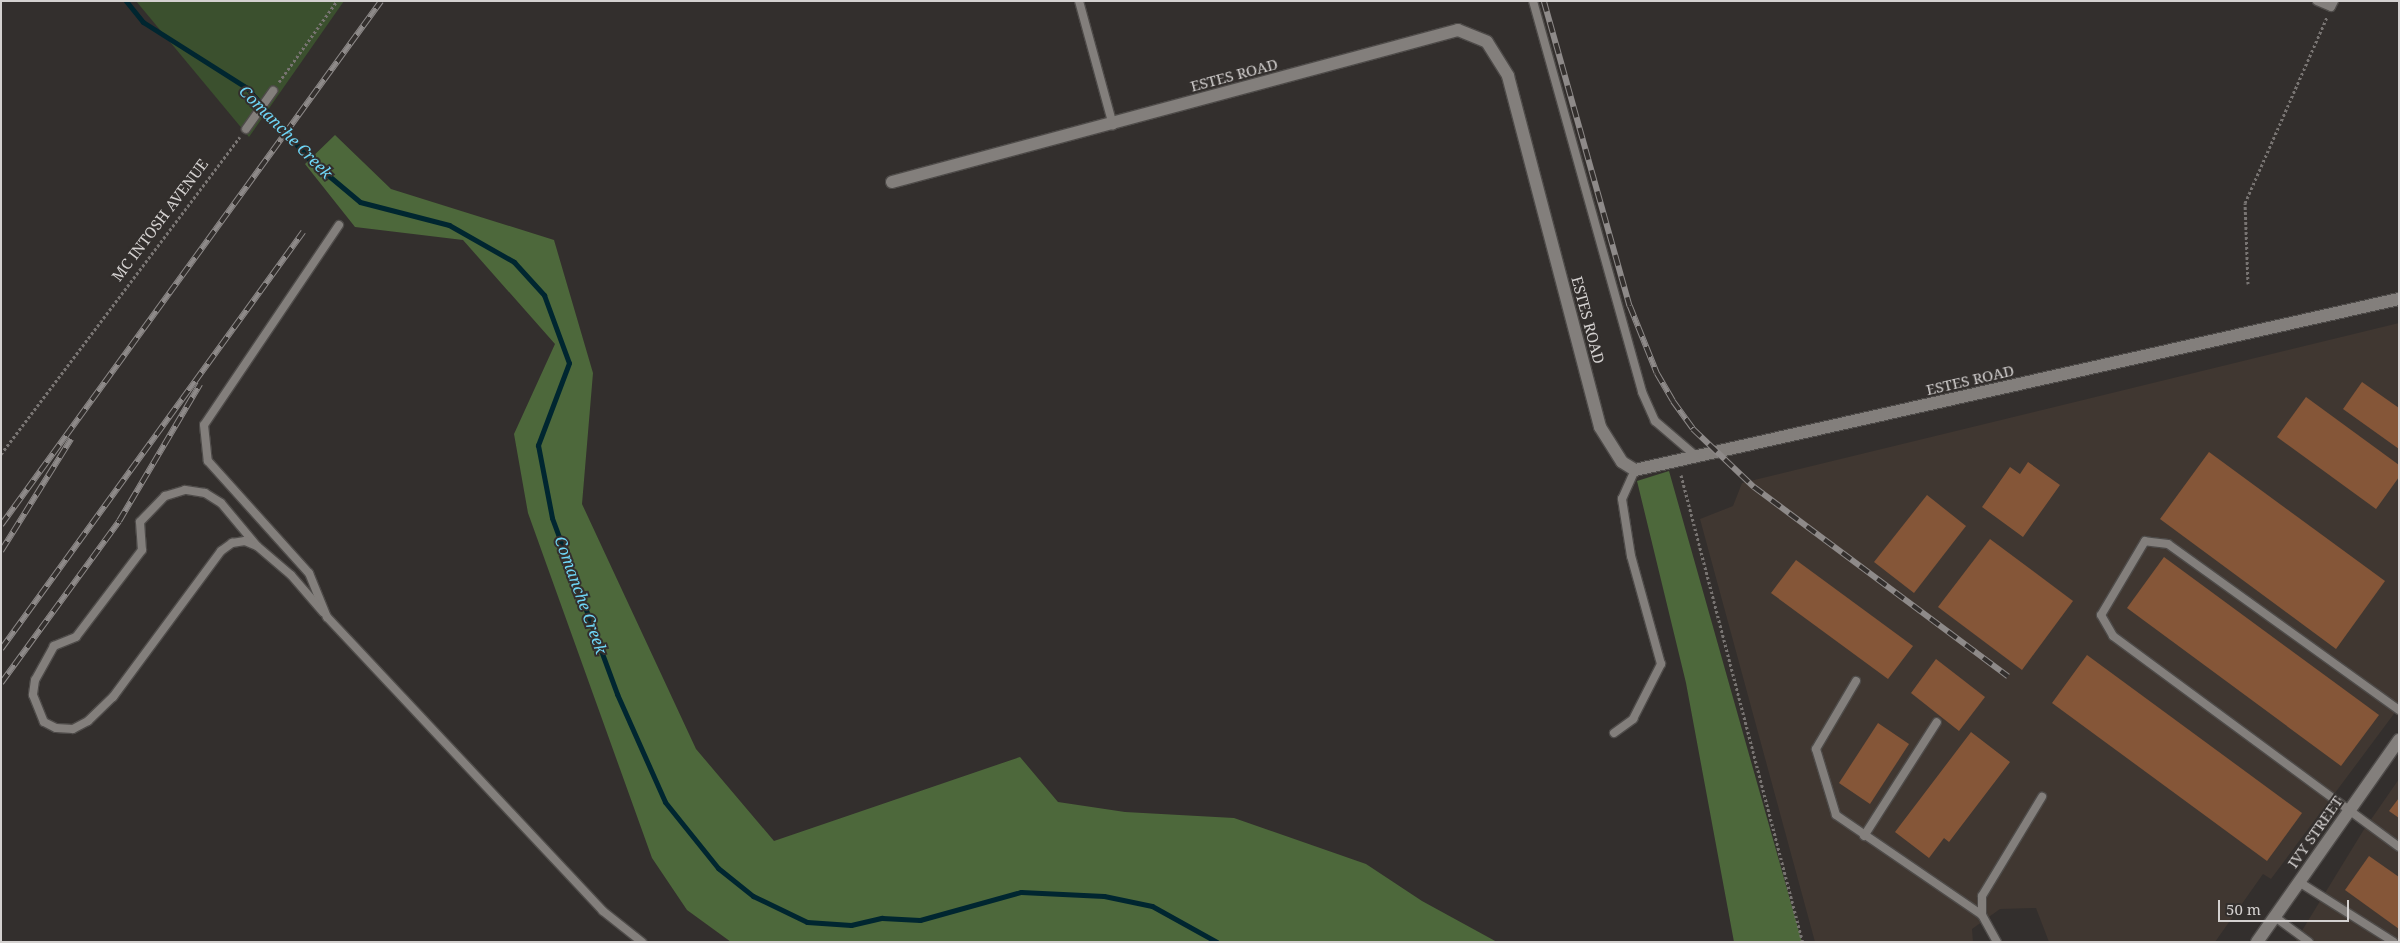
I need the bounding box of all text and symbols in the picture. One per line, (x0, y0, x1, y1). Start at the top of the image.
street label: ESTES ROAD (1188, 55, 1280, 95)
water label: Comanche Creek (235, 81, 337, 183)
street label: MC INTOSH AVENUE (108, 155, 212, 285)
street label: ESTES ROAD (1568, 274, 1608, 366)
street label: ESTES ROAD (1924, 361, 2016, 399)
water label: Comanche Creek (551, 534, 611, 656)
street label: IVY STREET (2284, 793, 2346, 871)
scale bar (2220, 890, 2351, 922)
text: 50 m (2226, 899, 2261, 919)

